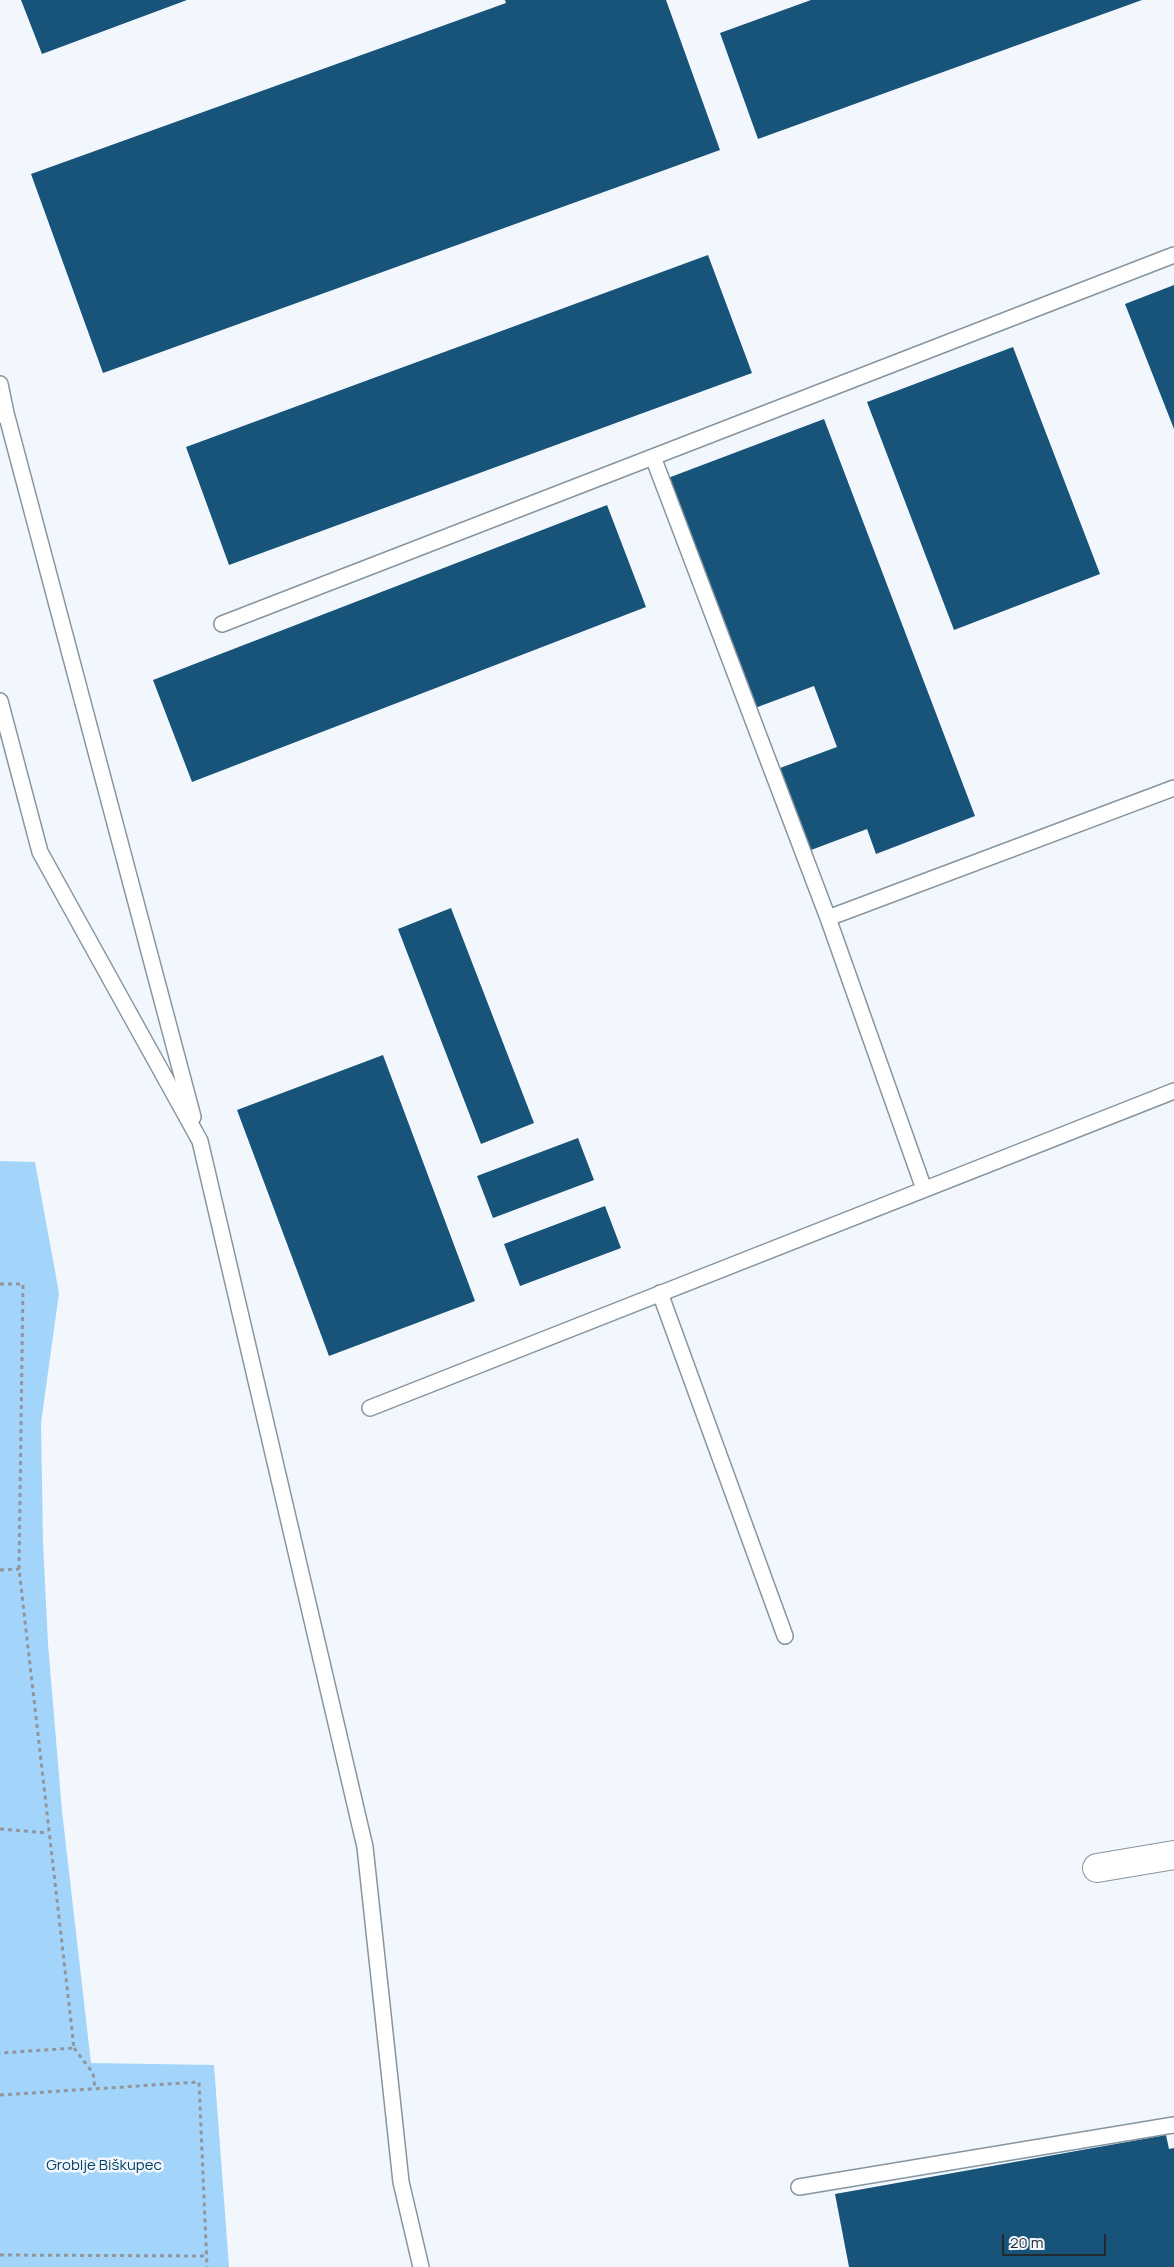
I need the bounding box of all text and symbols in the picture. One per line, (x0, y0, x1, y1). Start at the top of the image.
park label: Groblje Biškupec (46, 2157, 162, 2175)
scale bar (1004, 2224, 1108, 2256)
text: 20 m (1010, 2232, 1043, 2253)

